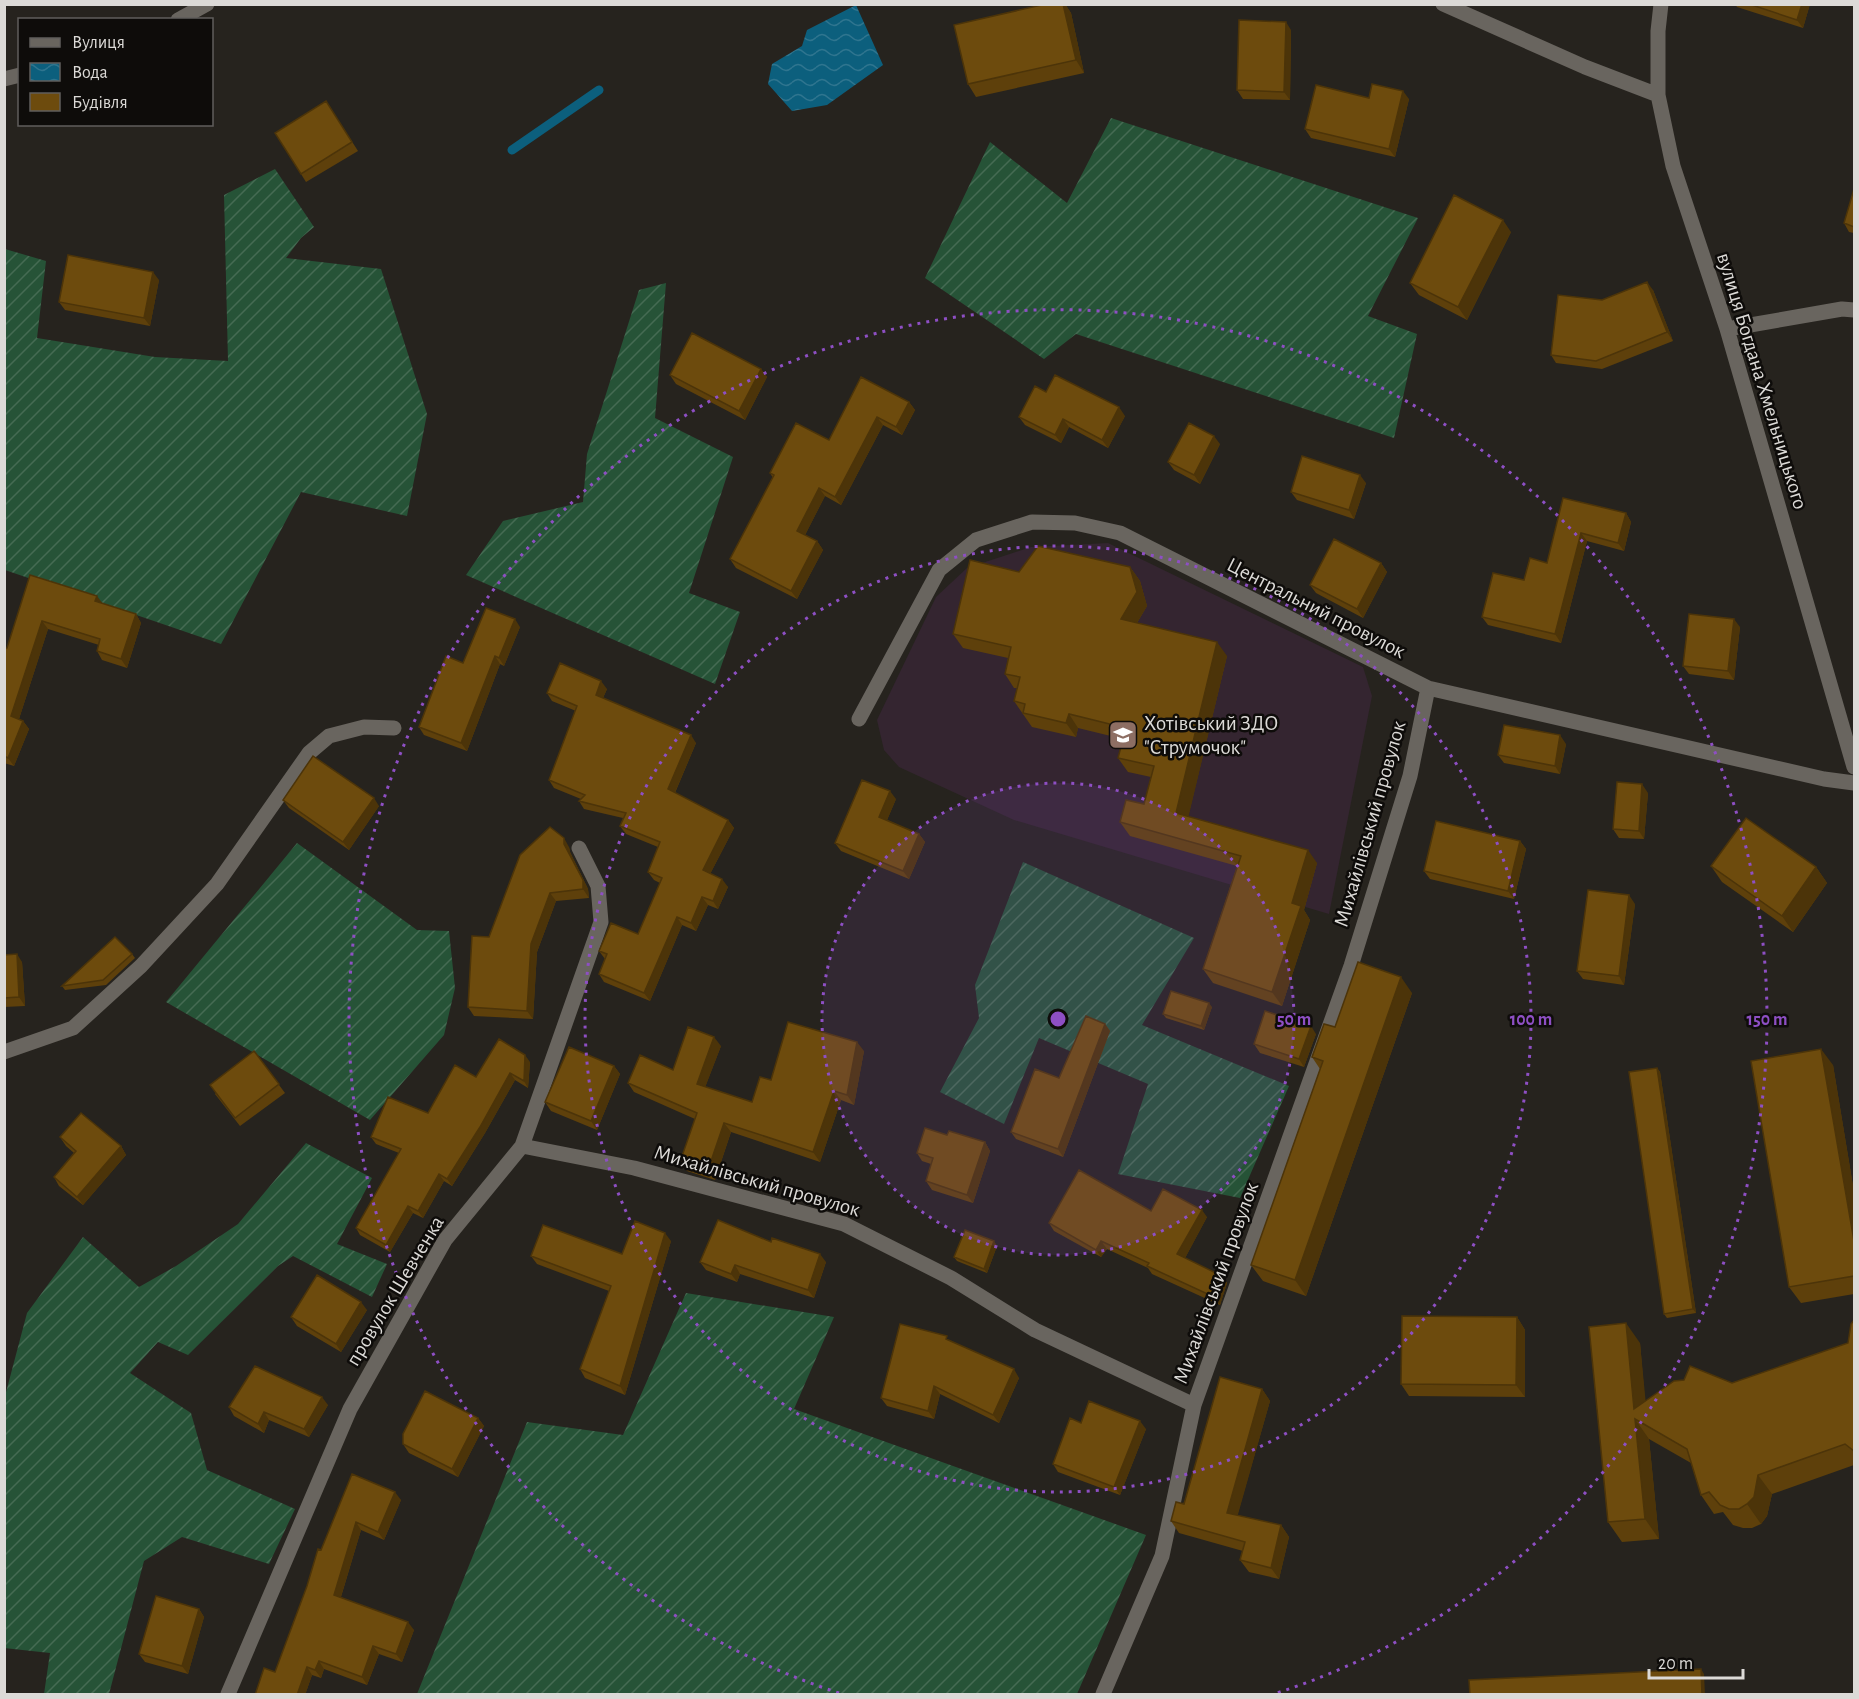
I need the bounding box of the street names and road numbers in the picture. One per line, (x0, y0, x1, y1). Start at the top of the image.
street label: вулиця Богдана Хмельницького (1713, 250, 1811, 512)
street label: Центральний провулок (1223, 554, 1409, 662)
street label: Михайлівський провулок (1331, 718, 1410, 929)
street label: Михайлівський провулок (652, 1142, 863, 1221)
street label: Михайлівський провулок (1170, 1179, 1262, 1387)
street label: провулок Шевченка (342, 1212, 448, 1369)

